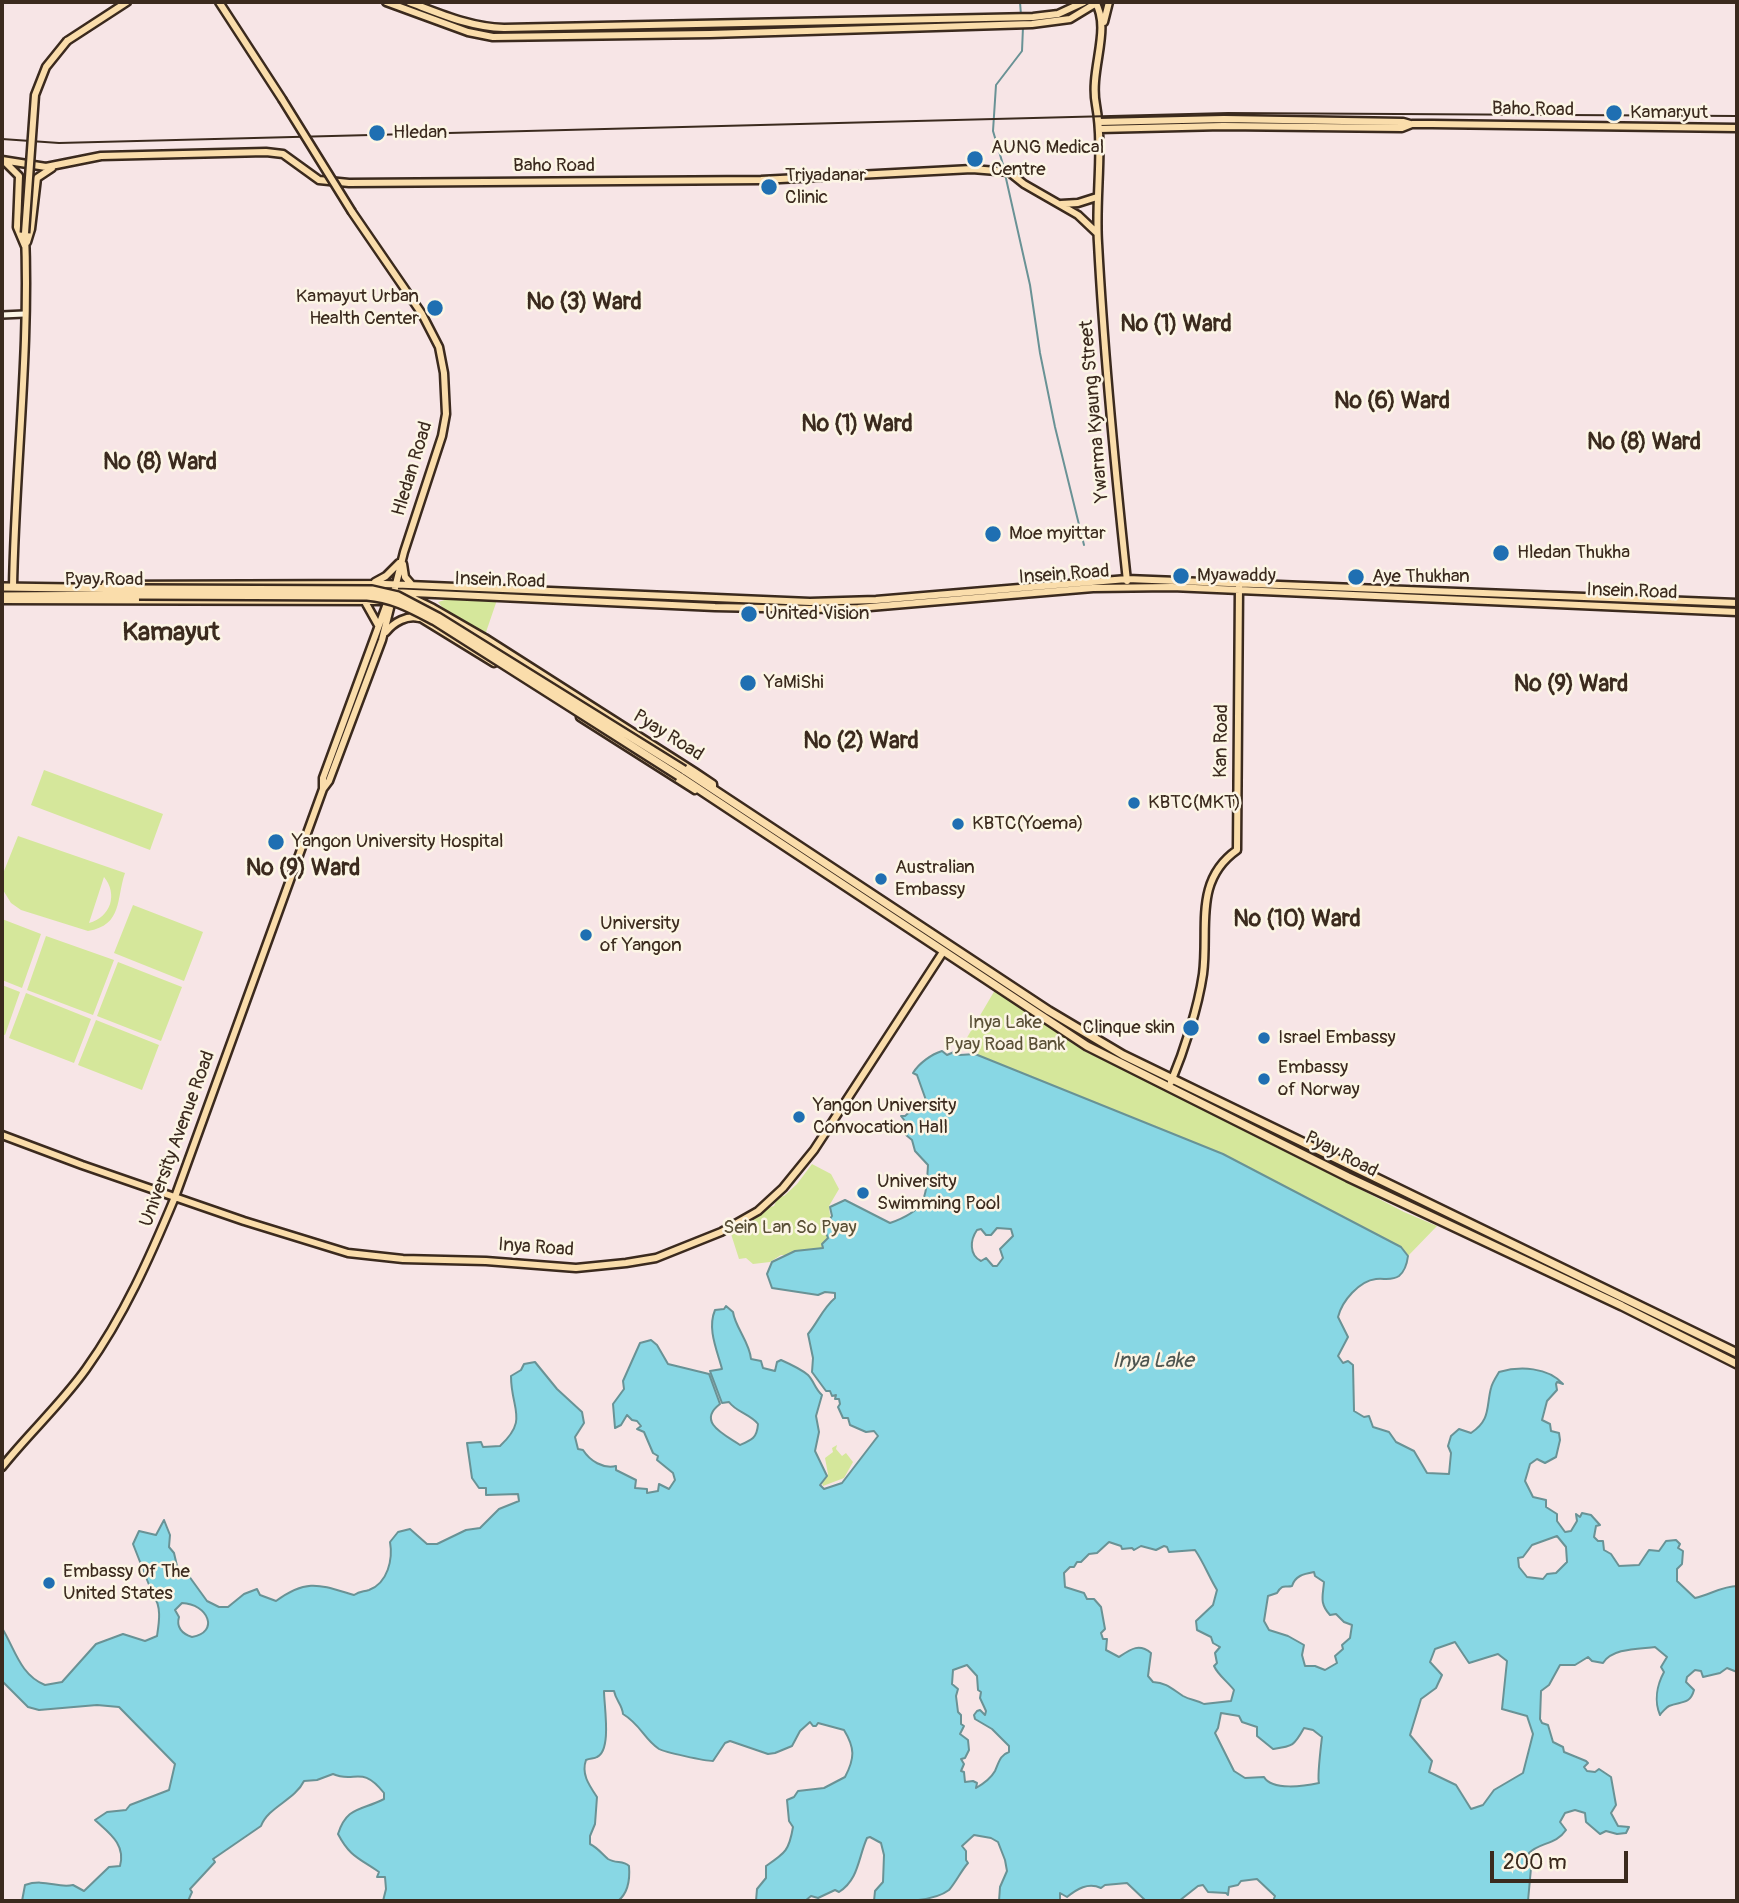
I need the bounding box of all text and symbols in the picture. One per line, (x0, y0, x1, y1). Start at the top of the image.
street label: Baho Road (1492, 98, 1574, 122)
place label: Kamaryut (1630, 102, 1708, 124)
marker: Kamaryut (1604, 103, 1624, 123)
place label: Hledan (393, 122, 447, 144)
marker: Hledan (367, 123, 387, 143)
place label: AUNG Medical Centre (991, 137, 1104, 181)
marker: AUNG Medical Centre (965, 149, 985, 169)
street label: Baho Road (513, 155, 595, 177)
place label: Triyadanar Clinic (785, 165, 866, 209)
marker: Triyadanar Clinic (759, 177, 779, 197)
place label: Kamayut Urban Health Center (296, 286, 419, 330)
district label: No (3) Ward (526, 289, 642, 317)
marker: Kamayut Urban Health Center (425, 298, 445, 318)
district label: No (1) Ward (1120, 311, 1232, 339)
street label: Ywarma Kyaung Street (1076, 319, 1114, 503)
district label: No (6) Ward (1334, 388, 1450, 416)
district label: No (1) Ward (801, 411, 913, 439)
street label: Hledan Road (388, 419, 438, 519)
district label: No (8) Ward (1587, 429, 1701, 457)
district label: No (8) Ward (103, 449, 217, 477)
place label: Moe myittar (1009, 523, 1106, 545)
marker: Moe myittar (983, 524, 1003, 544)
place label: Hledan Thukha (1517, 542, 1630, 564)
marker: Hledan Thukha (1491, 543, 1511, 563)
street label: Insein Road (1018, 560, 1110, 590)
place label: Myawaddy (1197, 565, 1276, 587)
marker: Myawaddy (1171, 566, 1191, 586)
place label: Aye Thukhan (1372, 566, 1470, 588)
marker: Aye Thukhan (1346, 567, 1366, 587)
street label: Insein Road (454, 568, 546, 594)
street label: Pyay Road (64, 569, 144, 591)
street label: Insein Road (1586, 579, 1678, 605)
place label: United Vision (765, 603, 870, 625)
marker: United Vision (739, 604, 759, 624)
district label: Kamayut (122, 617, 220, 649)
district label: No (9) Ward (1514, 671, 1628, 699)
place label: YaMiShi (764, 672, 824, 694)
marker: YaMiShi (738, 673, 758, 693)
street label: Kan Road (1210, 704, 1234, 778)
street label: Pyay Road (628, 705, 708, 767)
district label: No (2) Ward (803, 728, 919, 756)
place label: KBTC(MKT) (1148, 792, 1241, 814)
marker: KBTC(MKT) (1126, 795, 1142, 811)
place label: KBTC(Yoema) (972, 813, 1084, 835)
marker: KBTC(Yoema) (950, 816, 966, 832)
place label: Yangon University Hospital (292, 831, 504, 853)
marker: Yangon University Hospital (266, 832, 286, 852)
district label: No (9) Ward (246, 855, 360, 883)
place label: Australian Embassy (895, 857, 975, 901)
marker: Australian Embassy (873, 871, 889, 887)
district label: No (10) Ward (1233, 906, 1361, 934)
place label: University of Yangon (600, 913, 682, 957)
marker: University of Yangon (578, 927, 594, 943)
park label: Inya Lake Pyay Road Bank (945, 1012, 1065, 1056)
place label: Clinque skin (1083, 1017, 1175, 1039)
marker: Clinque skin (1181, 1018, 1201, 1038)
place label: Israel Embassy (1278, 1027, 1395, 1049)
marker: Israel Embassy (1256, 1030, 1272, 1046)
street label: University Avenue Road (136, 1048, 220, 1230)
place label: Embassy of Norway (1278, 1057, 1360, 1101)
marker: Embassy of Norway (1256, 1071, 1272, 1087)
place label: Yangon University Convocation Hall (813, 1095, 956, 1139)
marker: Yangon University Convocation Hall (791, 1109, 807, 1125)
street label: Pyay Road (1301, 1127, 1381, 1183)
place label: University Swimming Pool (877, 1171, 1001, 1215)
marker: University Swimming Pool (855, 1185, 871, 1201)
park label: Sein Lan So Pyay (723, 1217, 857, 1239)
street label: Inya Road (497, 1234, 575, 1262)
water label: Inya Lake (1112, 1349, 1194, 1375)
place label: Embassy Of The United States (63, 1561, 190, 1605)
marker: Embassy Of The United States (41, 1575, 57, 1591)
scale bar (1494, 1836, 1632, 1880)
text: 200 m (1503, 1849, 1567, 1876)

